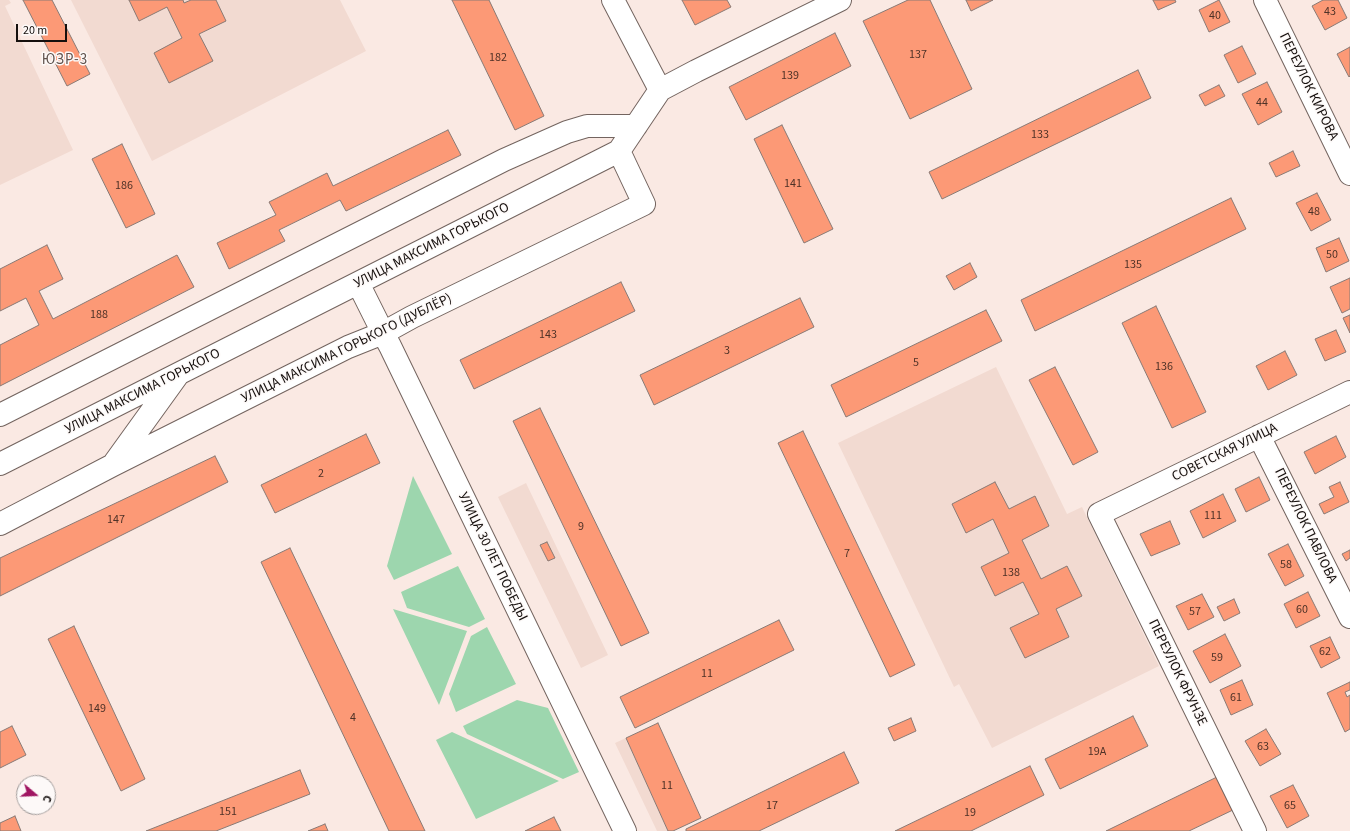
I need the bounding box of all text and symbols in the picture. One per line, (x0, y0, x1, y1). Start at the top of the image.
house number: 43 (1324, 5, 1336, 19)
house number: 40 (1209, 9, 1221, 23)
scale bar (18, 16, 69, 42)
text: 20 m (23, 22, 47, 39)
street label: ПЕРЕУЛОК КИРОВА (1275, 31, 1341, 143)
house number: 137 (909, 48, 927, 62)
house number: 182 (489, 51, 507, 65)
district label: ЮЗР-3 (42, 52, 88, 70)
house number: 139 (781, 69, 799, 83)
house number: 44 (1256, 96, 1268, 110)
house number: 133 (1031, 128, 1049, 142)
house number: 141 (784, 177, 802, 191)
house number: 186 (115, 179, 133, 193)
street label: УЛИЦА МАКСИМА ГОРЬКОГО (352, 199, 512, 293)
house number: 48 (1308, 205, 1320, 219)
house number: 50 (1326, 248, 1338, 262)
house number: 135 (1124, 258, 1142, 272)
street label: УЛИЦА МАКСИМА ГОРЬКОГО (ДУБЛЁР) (239, 291, 455, 407)
house number: 188 (90, 308, 108, 322)
house number: 143 (539, 328, 557, 342)
house number: 3 (724, 344, 730, 358)
street label: УЛИЦА МАКСИМА ГОРЬКОГО (63, 345, 223, 439)
house number: 5 (913, 356, 919, 370)
house number: 136 (1155, 360, 1173, 374)
street label: СОВЕТСКАЯ УЛИЦА (1170, 420, 1280, 486)
street label: ПЕРЕУЛОК ПАВЛОВА (1270, 466, 1340, 586)
house number: 2 (318, 467, 324, 481)
street label: УЛИЦА 30 ЛЕТ ПОБЕДЫ (454, 490, 530, 624)
house number: 111 (1204, 509, 1222, 523)
house number: 147 (107, 513, 125, 527)
house number: 9 (578, 520, 584, 534)
house number: 7 (844, 547, 850, 561)
house number: 58 (1280, 558, 1292, 572)
house number: 138 (1002, 566, 1020, 580)
house number: 60 (1296, 603, 1308, 617)
house number: 57 (1189, 605, 1201, 619)
street label: ПЕРЕУЛОК ФРУНЗЕ (1144, 617, 1210, 729)
house number: 62 (1319, 645, 1331, 659)
house number: 59 (1211, 651, 1223, 665)
house number: 11 (701, 667, 713, 681)
house number: 61 (1230, 691, 1242, 705)
house number: 149 (88, 702, 106, 716)
house number: 4 (350, 711, 356, 725)
house number: 63 (1257, 740, 1269, 754)
house number: 19А (1088, 745, 1106, 759)
north arrow (16, 775, 56, 815)
house number: 11 (661, 779, 673, 793)
text: С (39, 793, 55, 804)
house number: 17 (766, 799, 778, 813)
house number: 65 (1284, 799, 1296, 813)
house number: 151 (219, 805, 237, 819)
house number: 19 (964, 806, 976, 820)

